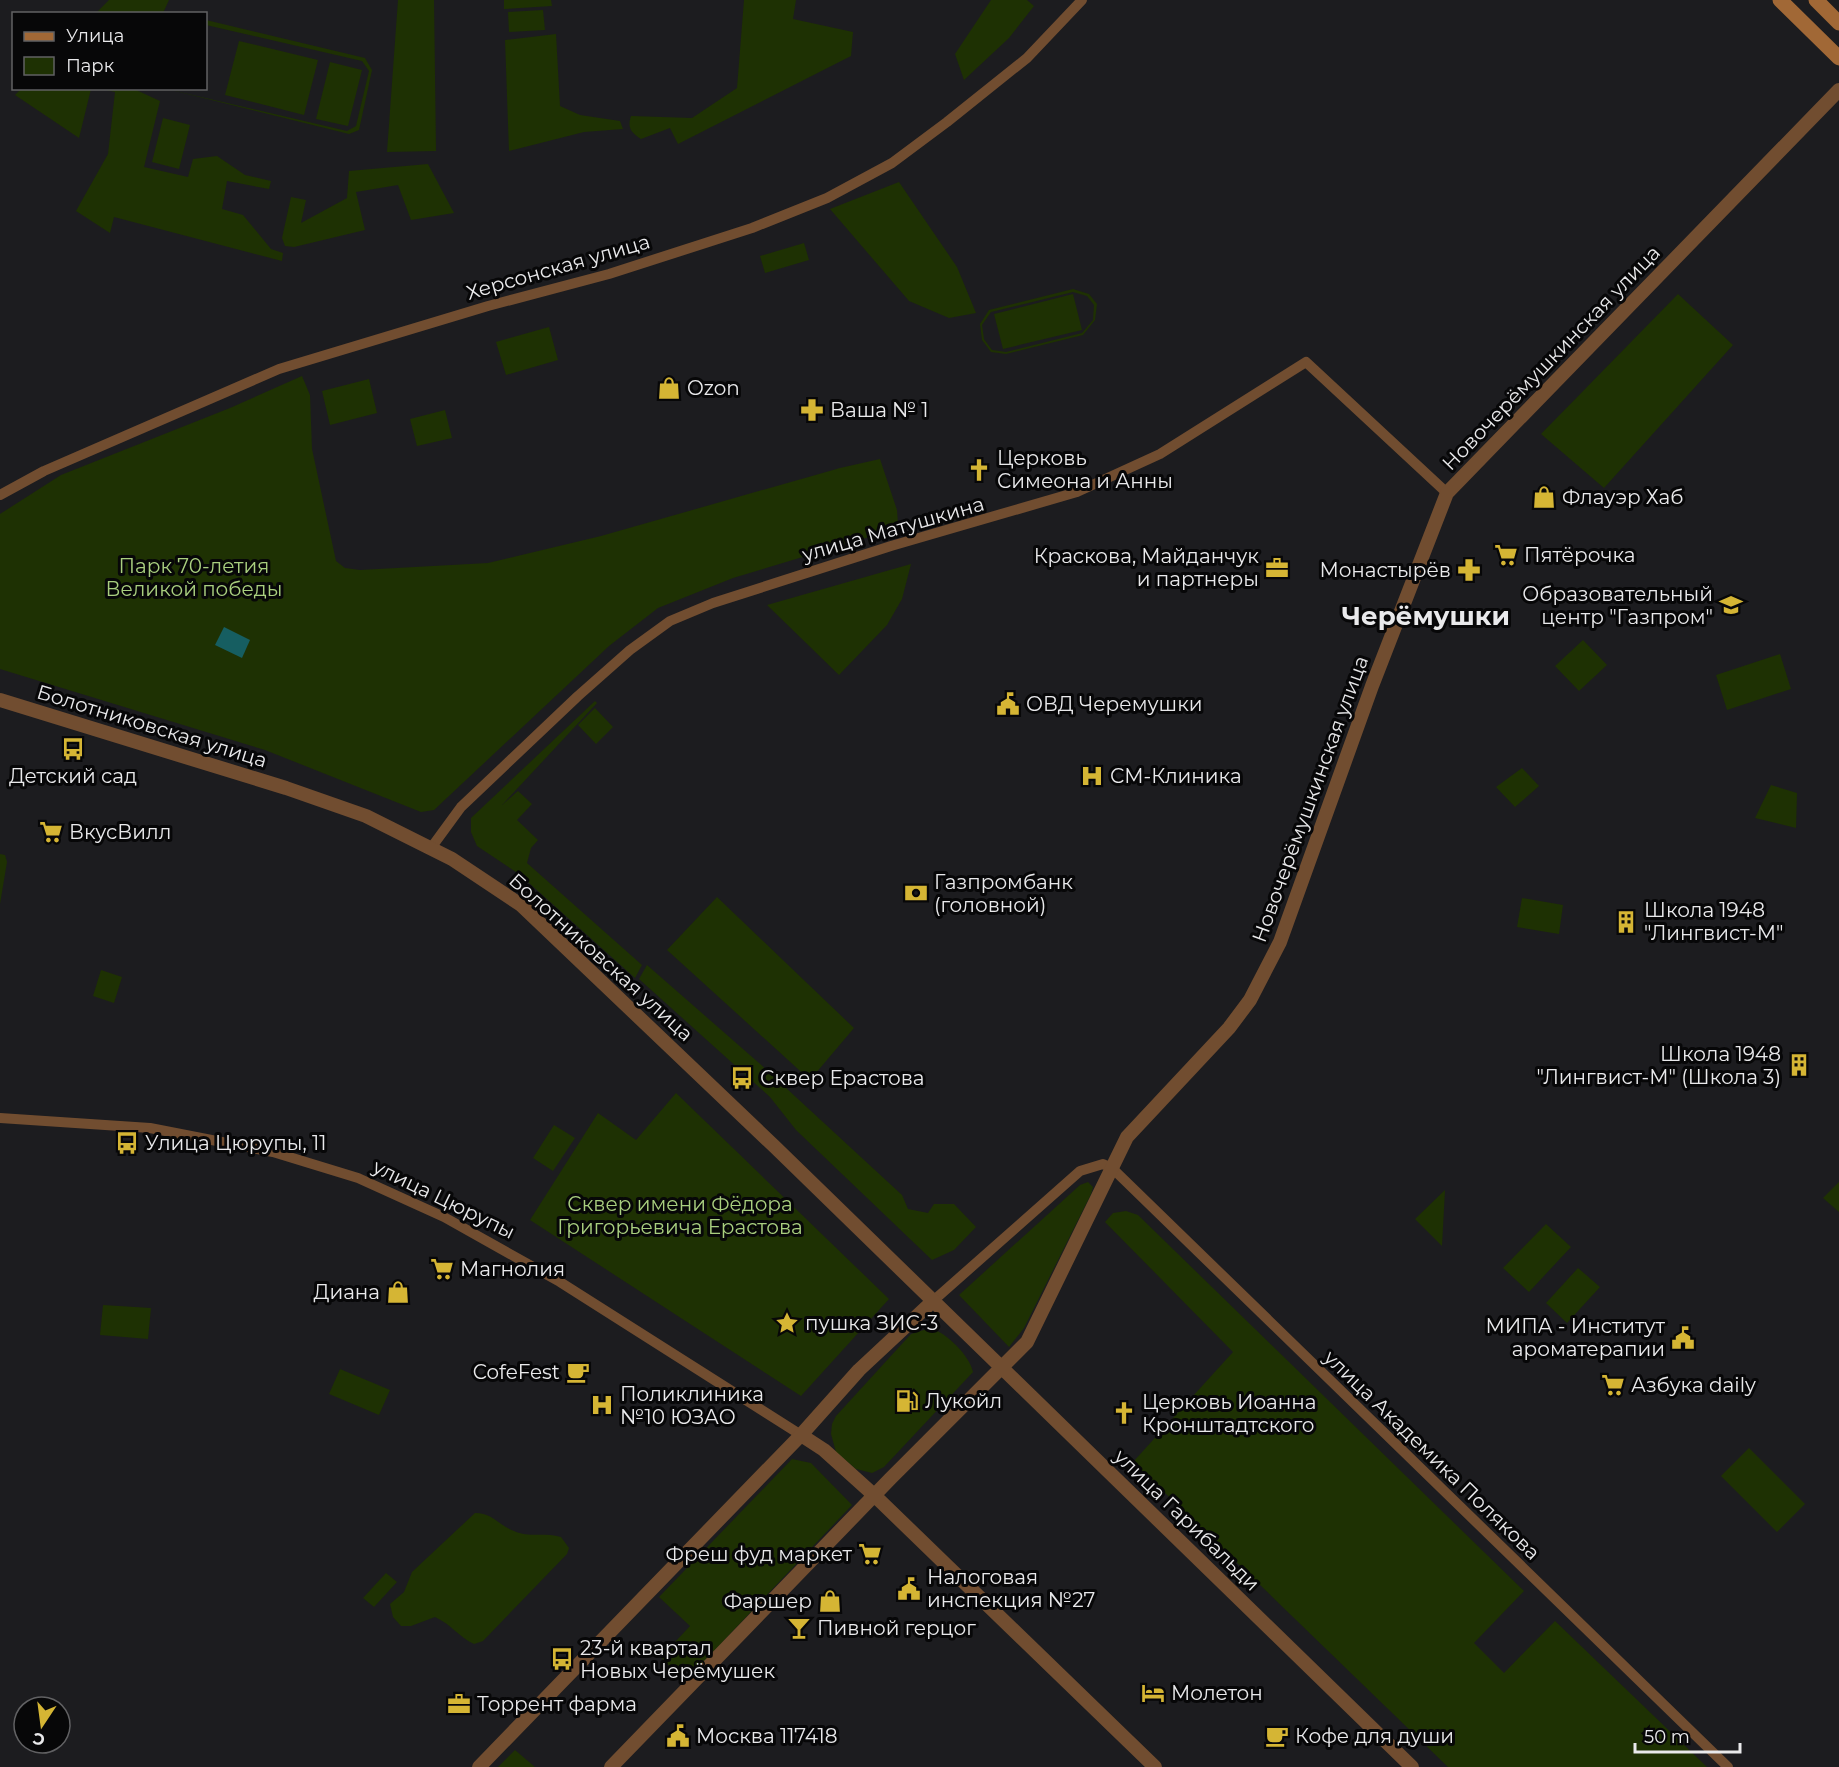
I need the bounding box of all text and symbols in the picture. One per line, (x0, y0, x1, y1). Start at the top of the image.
legend (12, 12, 207, 90)
text: Улица (66, 25, 124, 47)
text: Парк (66, 55, 115, 77)
street label: Херсонская улица (463, 229, 653, 305)
street label: Новочерёмушкинская улица (1437, 241, 1665, 475)
shop icon: Ozon (656, 375, 682, 401)
place label: Ozon (687, 376, 740, 400)
pharmacy icon: Ваша № 1 (799, 397, 825, 423)
place label: Ваша № 1 (830, 398, 929, 422)
place label: Церковь Симеона и Анны (997, 446, 1173, 493)
church icon: Церковь Симеона и Анны (966, 457, 992, 483)
shop icon: Флауэр Хаб (1531, 484, 1557, 510)
place label: Флауэр Хаб (1562, 485, 1683, 509)
street label: улица Матушкина (798, 492, 987, 567)
supermarket icon: Пятёрочка (1493, 542, 1519, 568)
place label: Пятёрочка (1524, 543, 1635, 567)
place label: Краскова, Майданчук и партнеры (1034, 544, 1259, 591)
park label: Парк 70-летия Великой победы (106, 554, 282, 601)
office icon: Краскова, Майданчук и партнеры (1264, 555, 1290, 581)
pharmacy icon: Монастырёв (1456, 557, 1482, 583)
place label: Монастырёв (1319, 558, 1451, 582)
place label: Образовательный центр "Газпром" (1522, 582, 1713, 629)
school or university icon: Образовательный центр "Газпром" (1718, 592, 1744, 618)
district label: Черёмушки (1342, 600, 1510, 632)
street label: Новочерёмушкинская улица (1247, 653, 1373, 945)
street label: Болотниковская улица (34, 680, 270, 772)
public building icon: ОВД Черемушки (995, 691, 1021, 717)
place label: ОВД Черемушки (1026, 692, 1203, 716)
bus stop icon: Детский сад (60, 736, 86, 762)
hospital icon: СМ-Клиника (1079, 763, 1105, 789)
place label: Детский сад (9, 764, 137, 788)
place label: СМ-Клиника (1110, 764, 1242, 788)
supermarket icon: ВкусВилл (38, 819, 64, 845)
place label: ВкусВилл (69, 820, 171, 844)
street label: Болотниковская улица (504, 868, 698, 1046)
place label: Газпромбанк (головной) (934, 870, 1073, 917)
bank icon: Газпромбанк (головной) (903, 880, 929, 906)
place label: Школа 1948 "Лингвист-М" (1644, 898, 1783, 945)
building icon: Школа 1948 "Лингвист-М" (1613, 909, 1639, 935)
place label: Школа 1948 "Лингвист-М" (Школа 3) (1537, 1042, 1781, 1089)
building icon: Школа 1948 "Лингвист-М" (Школа 3) (1786, 1052, 1812, 1078)
bus stop icon: Сквер Ерастова (729, 1065, 755, 1091)
place label: Сквер Ерастова (760, 1066, 925, 1090)
bus stop icon: Улица Цюрупы, 11 (114, 1130, 140, 1156)
place label: Улица Цюрупы, 11 (145, 1131, 326, 1155)
street label: улица Цюрупы (368, 1154, 519, 1244)
park label: Сквер имени Фёдора Григорьевича Ерастова (557, 1192, 803, 1239)
supermarket icon: Магнолия (429, 1256, 455, 1282)
place label: Магнолия (460, 1257, 565, 1281)
shop icon: Диана (385, 1279, 411, 1305)
place label: Диана (314, 1280, 380, 1304)
place icon: пушка ЗИС-3 (774, 1310, 800, 1336)
place label: пушка ЗИС-3 (805, 1311, 938, 1335)
place label: МИПА - Институт ароматерапии (1485, 1314, 1666, 1361)
public building icon: МИПА - Институт ароматерапии (1670, 1325, 1696, 1351)
street label: улица Академика Полякова (1318, 1345, 1545, 1565)
cafe icon: CofeFest (565, 1359, 591, 1385)
place label: CofeFest (473, 1360, 560, 1384)
supermarket icon: Азбука daily (1600, 1372, 1626, 1398)
place label: Азбука daily (1631, 1373, 1756, 1397)
place label: Поликлиника №10 ЮЗАО (620, 1382, 764, 1429)
fuel station icon: Лукойл (894, 1388, 920, 1414)
place label: Лукойл (925, 1389, 1002, 1413)
place label: Церковь Иоанна Кронштадтского (1142, 1390, 1316, 1437)
hospital icon: Поликлиника №10 ЮЗАО (589, 1392, 615, 1418)
church icon: Церковь Иоанна Кронштадтского (1111, 1400, 1137, 1426)
street label: улица Гарибальди (1109, 1444, 1265, 1596)
supermarket icon: Фреш фуд маркет (857, 1541, 883, 1567)
place label: Фреш фуд маркет (666, 1542, 853, 1566)
place label: Налоговая инспекция №27 (927, 1565, 1095, 1612)
public building icon: Налоговая инспекция №27 (896, 1576, 922, 1602)
shop icon: Фаршер (817, 1588, 843, 1614)
place label: Фаршер (724, 1589, 812, 1613)
bar icon: Пивной герцог (786, 1615, 812, 1641)
place label: Пивной герцог (817, 1616, 976, 1640)
place label: 23-й квартал Новых Черёмушек (580, 1636, 775, 1683)
bus stop icon: 23-й квартал Новых Черёмушек (549, 1646, 575, 1672)
hotel icon: Молетон (1140, 1680, 1166, 1706)
place label: Молетон (1171, 1681, 1263, 1705)
office icon: Торрент фарма (446, 1691, 472, 1717)
place label: Торрент фарма (477, 1692, 637, 1716)
north arrow (12, 1695, 72, 1755)
scale bar (1635, 1716, 1740, 1754)
public building icon: Москва 117418 (665, 1723, 691, 1749)
cafe icon: Кофе для души (1264, 1723, 1290, 1749)
place label: Москва 117418 (696, 1724, 838, 1748)
place label: Кофе для души (1295, 1724, 1454, 1748)
text: 50 m (1644, 1726, 1690, 1748)
text: С (31, 1728, 47, 1750)

